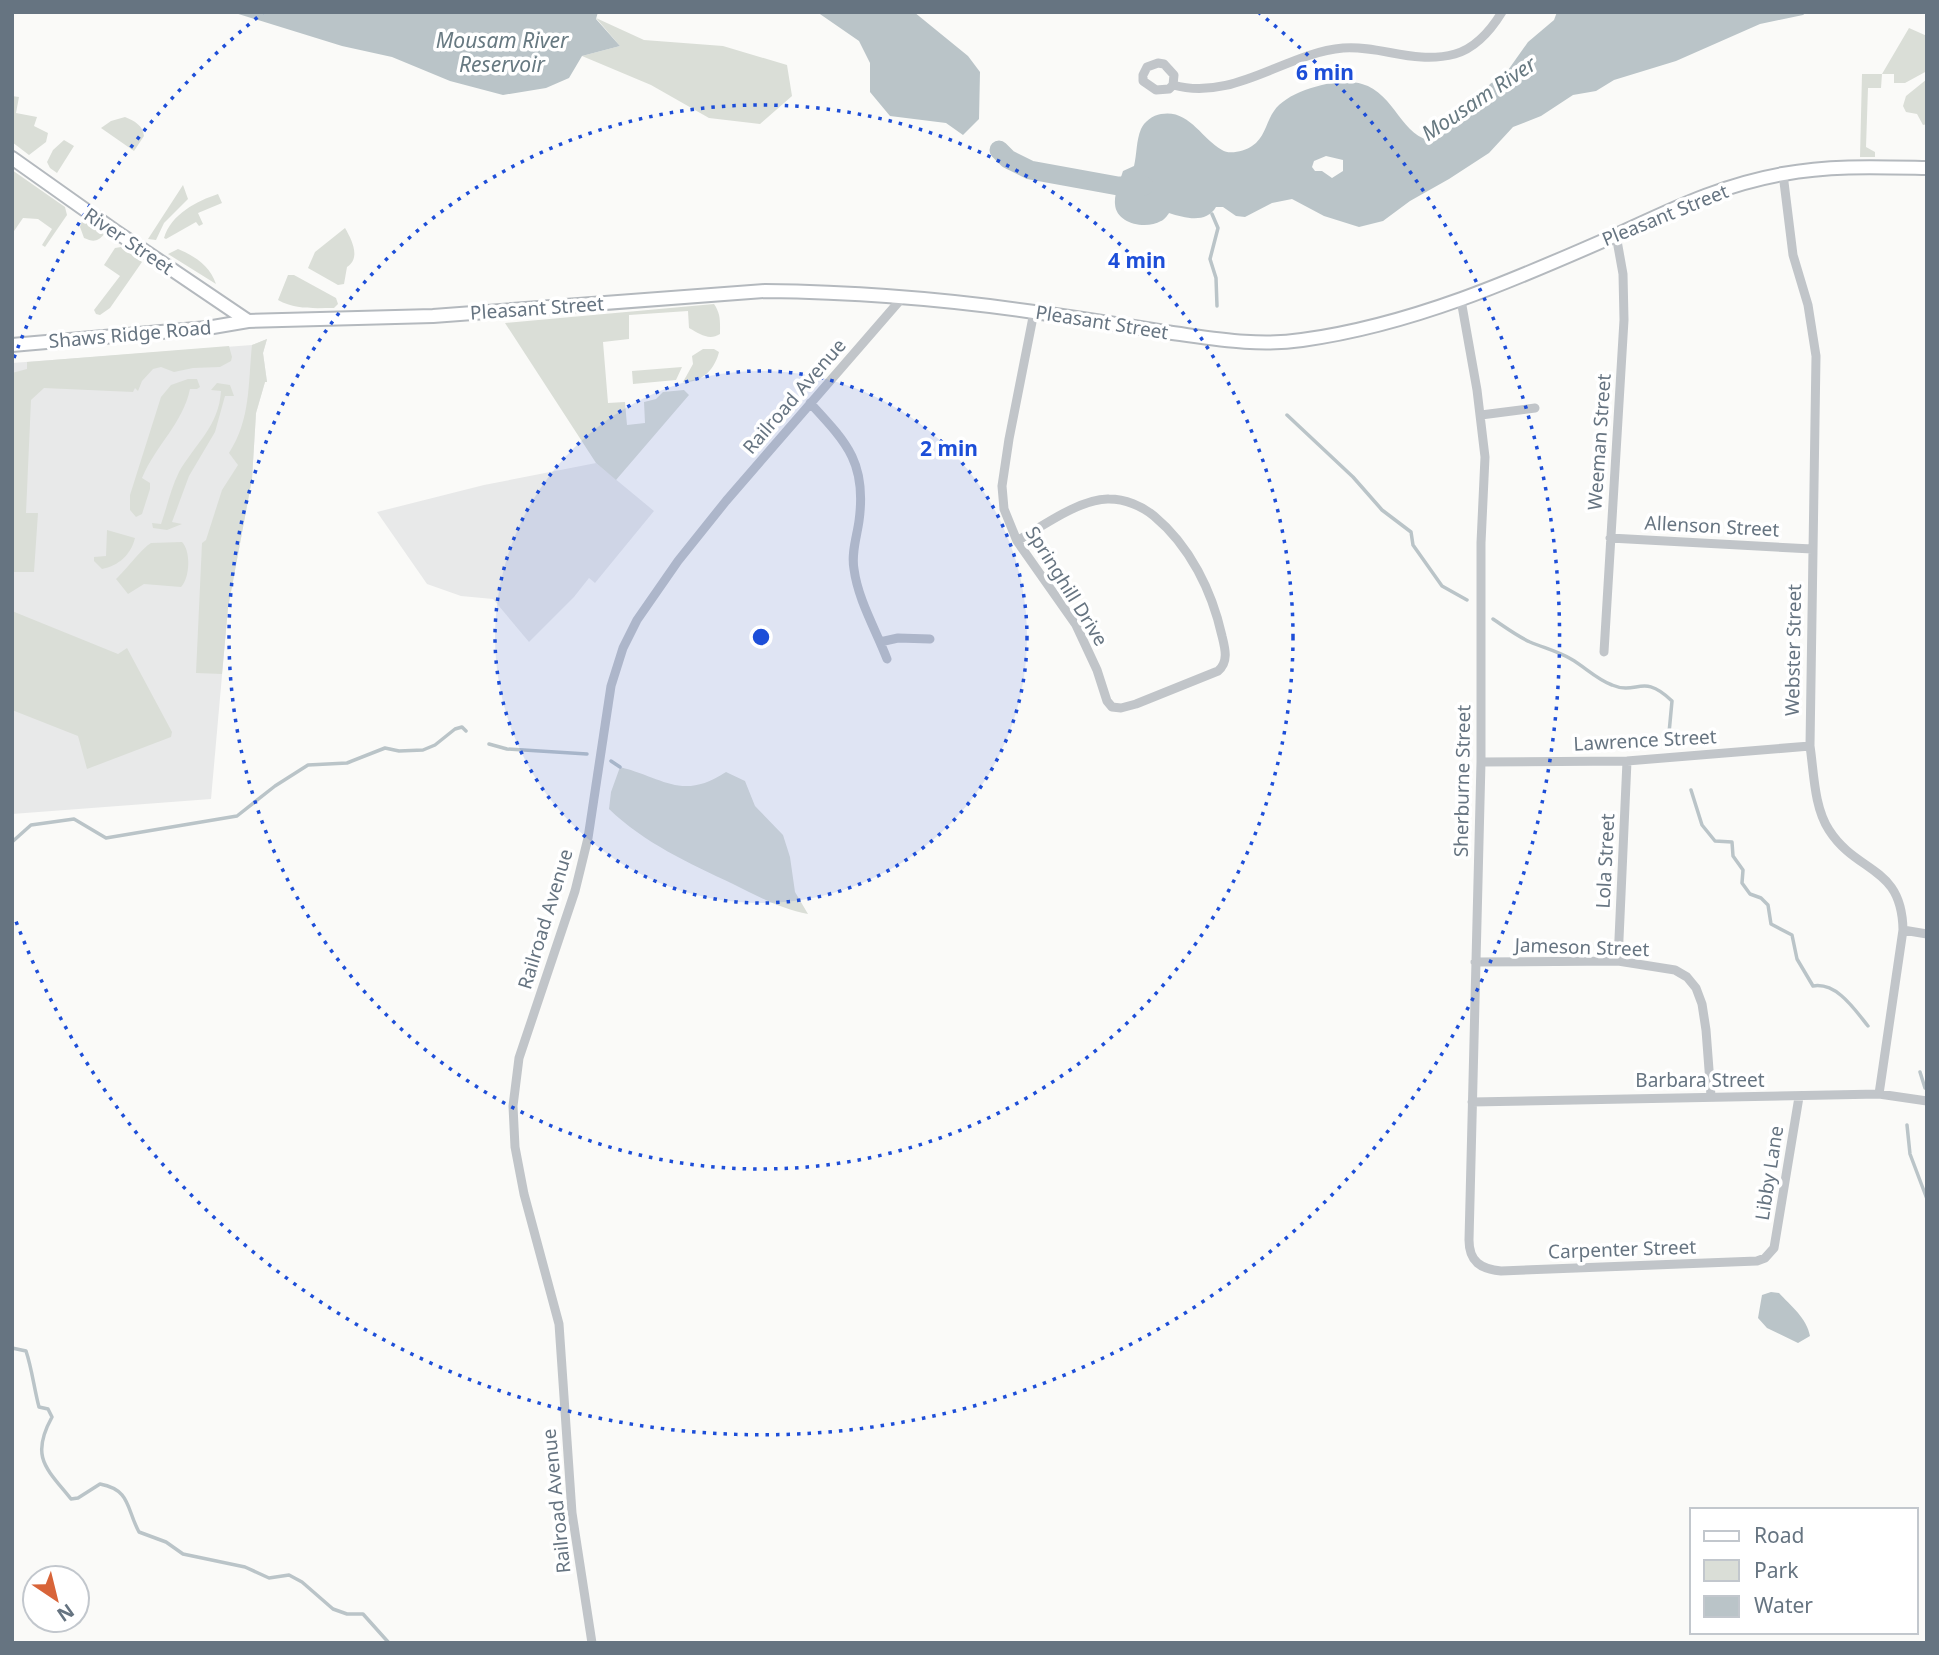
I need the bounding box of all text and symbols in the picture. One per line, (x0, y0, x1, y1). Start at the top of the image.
water label: Mousam River Reservoir (436, 26, 570, 78)
water label: Mousam River (1416, 49, 1543, 147)
text: 6 min (1296, 58, 1354, 86)
street label: Pleasant Street (1598, 178, 1732, 252)
street label: River Street (79, 201, 179, 281)
text: 4 min (1108, 246, 1166, 274)
street label: Pleasant Street (469, 290, 605, 326)
street label: Pleasant Street (1034, 299, 1170, 345)
street label: Shaws Ridge Road (48, 314, 212, 354)
street label: Railroad Avenue (737, 333, 851, 459)
street label: Weeman Street (1581, 373, 1617, 511)
text: 2 min (920, 434, 978, 462)
street label: Allenson Street (1644, 509, 1780, 543)
street label: Springhill Drive (1020, 521, 1114, 651)
street label: Webster Street (1779, 584, 1807, 716)
centre of rings (749, 625, 773, 649)
street label: Sherburne Street (1448, 704, 1476, 857)
street label: Lawrence Street (1573, 723, 1717, 757)
street label: Lola Street (1590, 813, 1620, 909)
street label: Railroad Avenue (511, 846, 579, 992)
street label: Jameson Street (1512, 932, 1650, 962)
street label: Barbara Street (1635, 1067, 1765, 1093)
street label: Libby Lane (1749, 1124, 1789, 1222)
street label: Carpenter Street (1548, 1233, 1697, 1265)
street label: Railroad Avenue (535, 1427, 577, 1575)
legend (1690, 1508, 1918, 1634)
text: Road (1754, 1521, 1804, 1549)
text: Park (1754, 1556, 1799, 1584)
north arrow (21, 1564, 91, 1634)
text: Water (1754, 1591, 1813, 1619)
text: N (52, 1598, 80, 1628)

